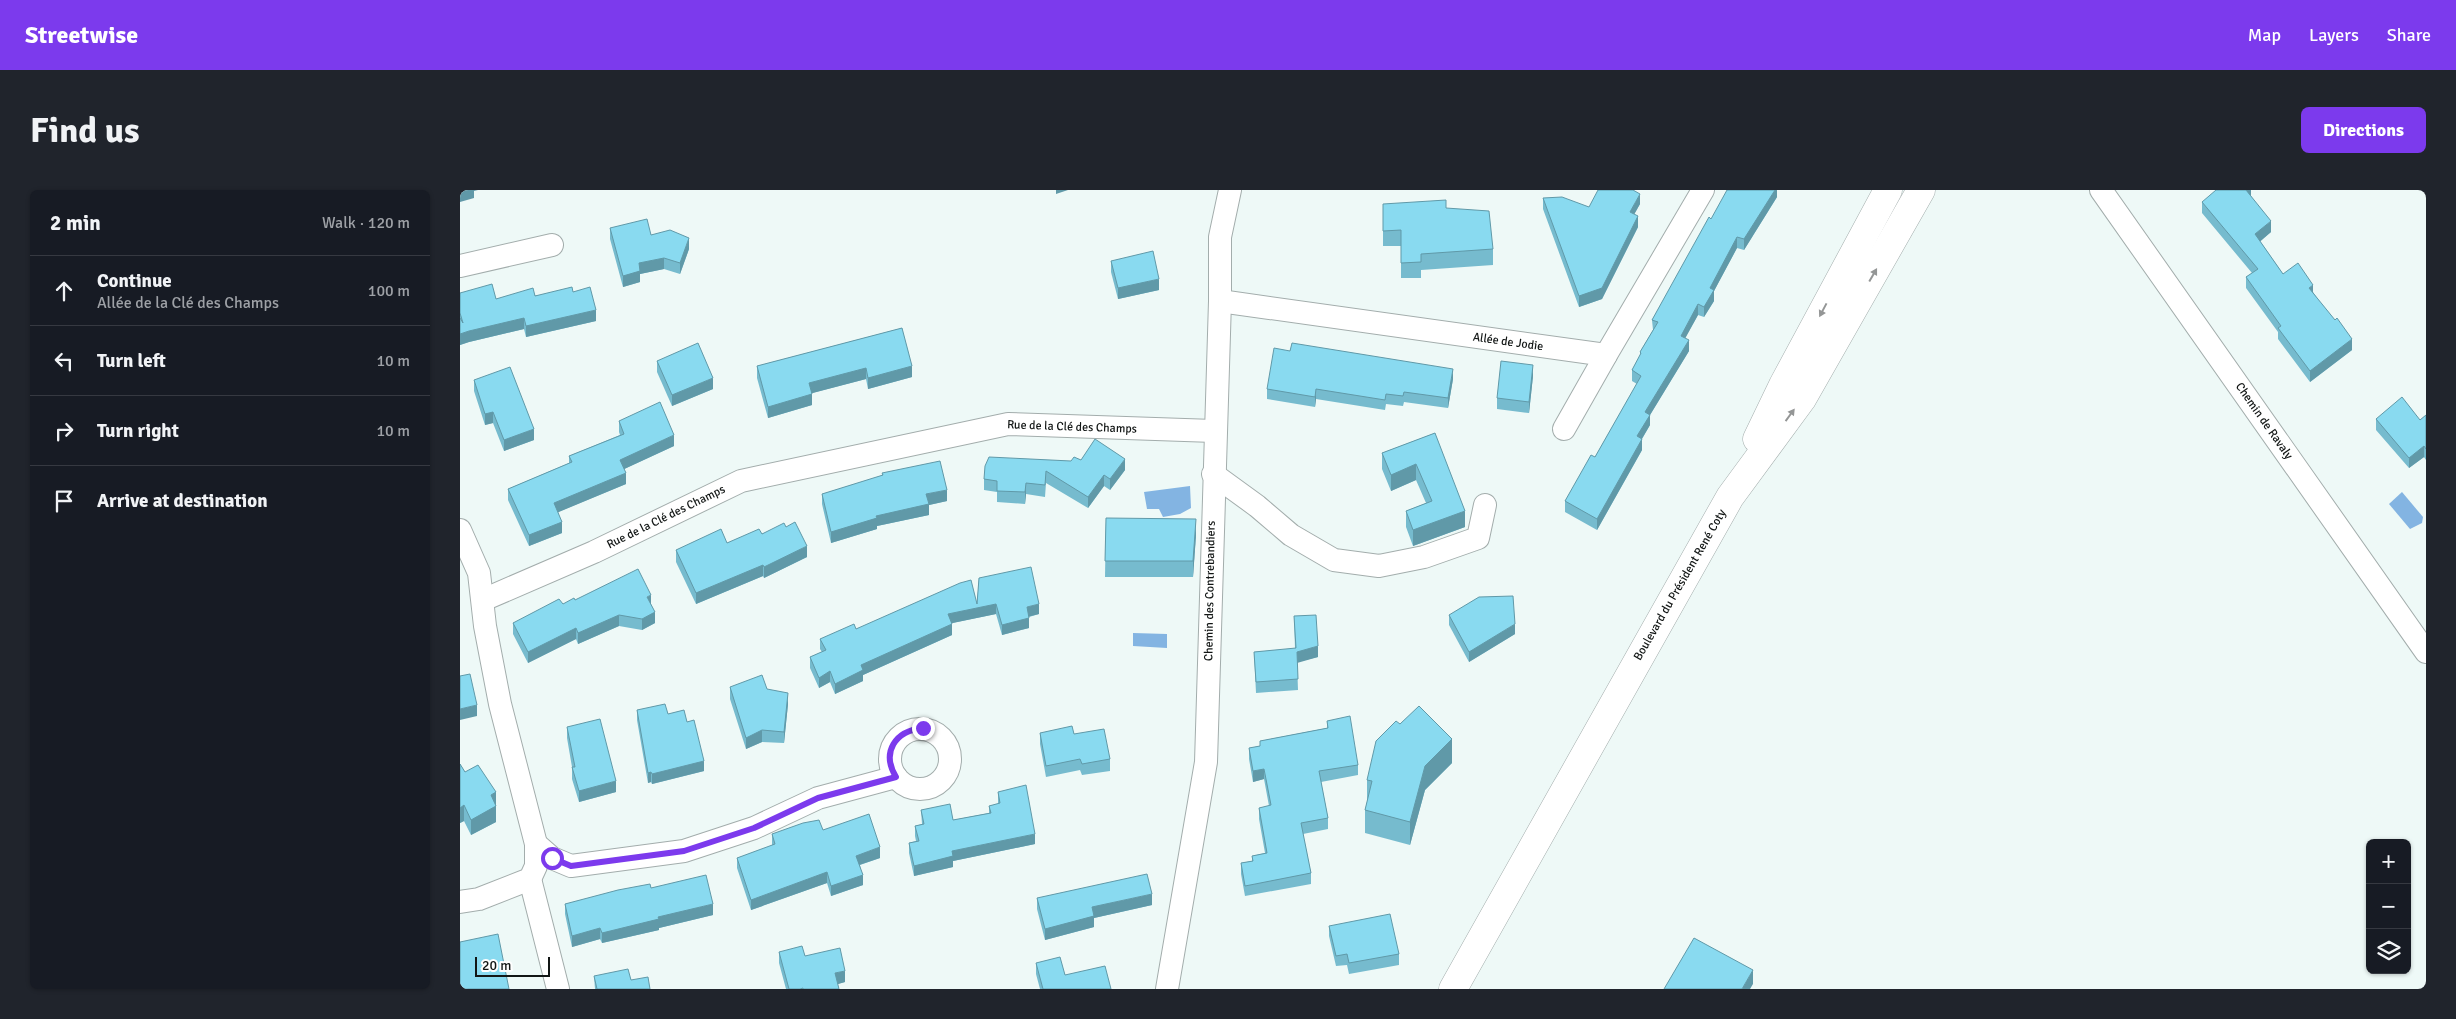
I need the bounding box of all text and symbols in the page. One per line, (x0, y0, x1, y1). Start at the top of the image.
text: Streetwise (25, 20, 138, 50)
text: Map (2248, 24, 2281, 46)
text: Layers (2309, 24, 2359, 46)
text: Share (2387, 24, 2431, 46)
button: Directions (2301, 107, 2426, 153)
text: Find us (30, 109, 140, 152)
text: 2 min (50, 210, 101, 236)
text: Walk · 120 m (322, 213, 410, 233)
text: Continue (97, 269, 172, 293)
one-way arrow (1868, 269, 1877, 282)
icon: ahead (50, 277, 78, 305)
text: 100 m (368, 281, 410, 301)
text: Allée de la Clé des Champs (97, 293, 279, 313)
one-way arrow (1819, 303, 1828, 317)
street label: Allée de Jodie (1472, 330, 1544, 354)
icon: left (50, 347, 78, 375)
text: Turn left (97, 349, 166, 373)
text: 10 m (376, 351, 410, 371)
street label: Chemin de Ravaly (2232, 380, 2296, 463)
one-way arrow (1785, 408, 1795, 422)
icon: right (50, 417, 78, 445)
street label: Rue de la Clé des Champs (1007, 417, 1137, 437)
text: Turn right (97, 419, 179, 443)
text: 10 m (376, 421, 410, 441)
street label: Rue de la Clé des Champs (604, 482, 728, 552)
icon: arrive (50, 487, 78, 515)
text: Arrive at destination (97, 489, 268, 513)
street label: Boulevard du Président René Coty (1630, 506, 1730, 663)
street label: Chemin des Contrebandiers (1201, 521, 1219, 661)
route end (912, 717, 935, 740)
map controls (2366, 839, 2411, 974)
button: + (2366, 839, 2411, 884)
route start (541, 847, 564, 870)
button: − (2366, 884, 2411, 929)
button: layers (2366, 929, 2411, 974)
scale bar (475, 954, 550, 977)
text: 20 m (482, 957, 511, 974)

